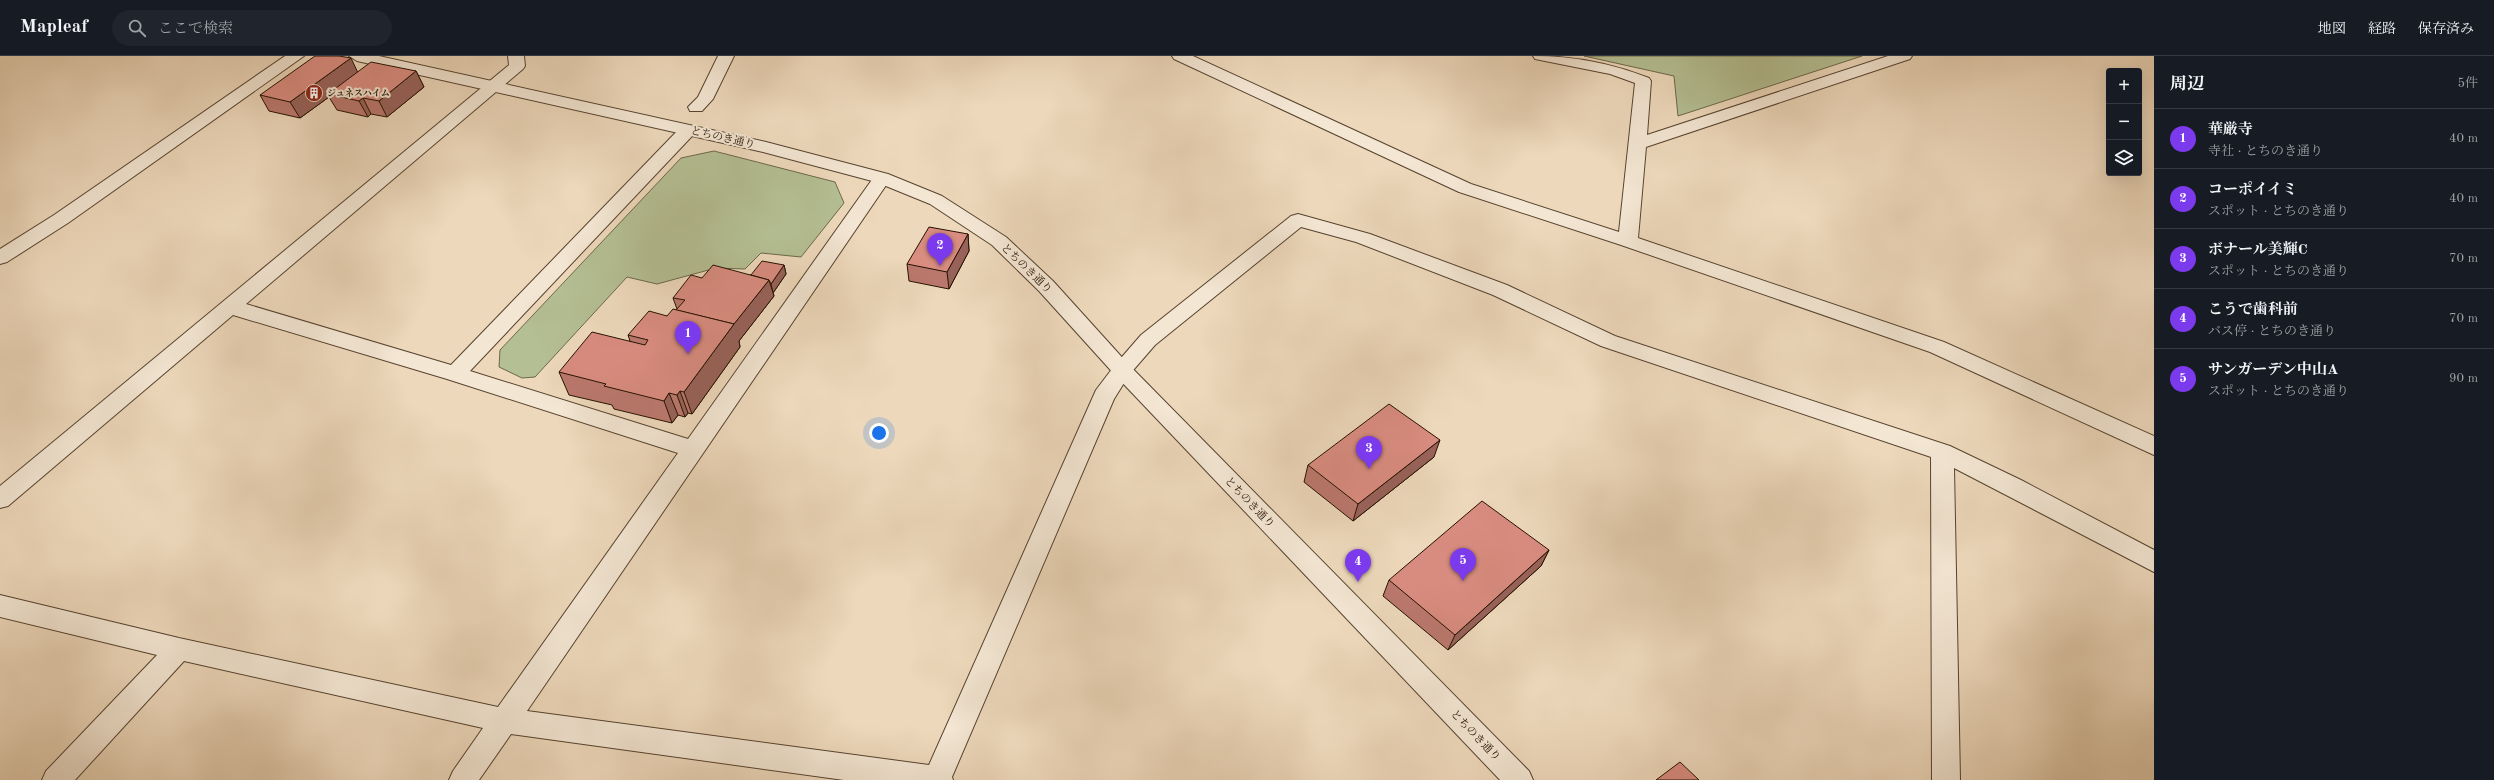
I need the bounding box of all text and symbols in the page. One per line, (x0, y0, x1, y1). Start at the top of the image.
search box (112, 10, 392, 46)
icon: search (126, 17, 148, 39)
text: Mapleaf (20, 18, 88, 37)
text: ここで検索 (158, 22, 233, 37)
text: 地図 (2318, 22, 2346, 36)
text: 経路 (2368, 22, 2396, 36)
text: 保存済み (2418, 22, 2474, 36)
map controls (2106, 68, 2142, 176)
button: + (2106, 68, 2142, 104)
text: 周辺 (2170, 76, 2204, 93)
text: 5件 (2457, 77, 2478, 90)
building icon: ジュネスハイム (304, 83, 324, 103)
place label: ジュネスハイム (327, 88, 390, 98)
button: − (2106, 104, 2142, 140)
text: 華厳寺 (2208, 123, 2253, 138)
street label: とちのき通り (689, 124, 757, 151)
text: 1 (2179, 132, 2187, 145)
text: 40 m (2449, 132, 2478, 145)
button: layers (2106, 140, 2142, 176)
text: 寺社 · とちのき通り (2208, 145, 2323, 158)
text: コーポイイミ (2208, 183, 2297, 198)
text: 2 (2179, 192, 2187, 205)
text: 40 m (2449, 192, 2478, 205)
text: スポット · とちのき通り (2208, 205, 2349, 218)
pin: 2 (927, 233, 953, 266)
street label: とちのき通り (998, 241, 1055, 296)
text: ボナール美輝C (2208, 243, 2308, 258)
text: 3 (2179, 252, 2187, 265)
text: 70 m (2449, 252, 2478, 265)
text: スポット · とちのき通り (2208, 265, 2349, 278)
text: こうで歯科前 (2208, 303, 2298, 318)
text: 4 (2179, 312, 2187, 325)
text: 70 m (2449, 312, 2478, 325)
pin: 1 (675, 321, 701, 354)
text: バス停 · とちのき通り (2208, 325, 2336, 338)
text: サンガーデン中山A (2208, 363, 2338, 378)
text: 5 (2179, 372, 2187, 385)
text: 90 m (2449, 372, 2478, 385)
text: スポット · とちのき通り (2208, 385, 2349, 398)
your location (869, 423, 889, 443)
pin: 3 (1356, 436, 1382, 469)
street label: とちのき通り (1222, 474, 1277, 531)
pin: 5 (1450, 548, 1476, 581)
pin: 4 (1345, 549, 1371, 582)
street label: とちのき通り (1448, 707, 1503, 764)

